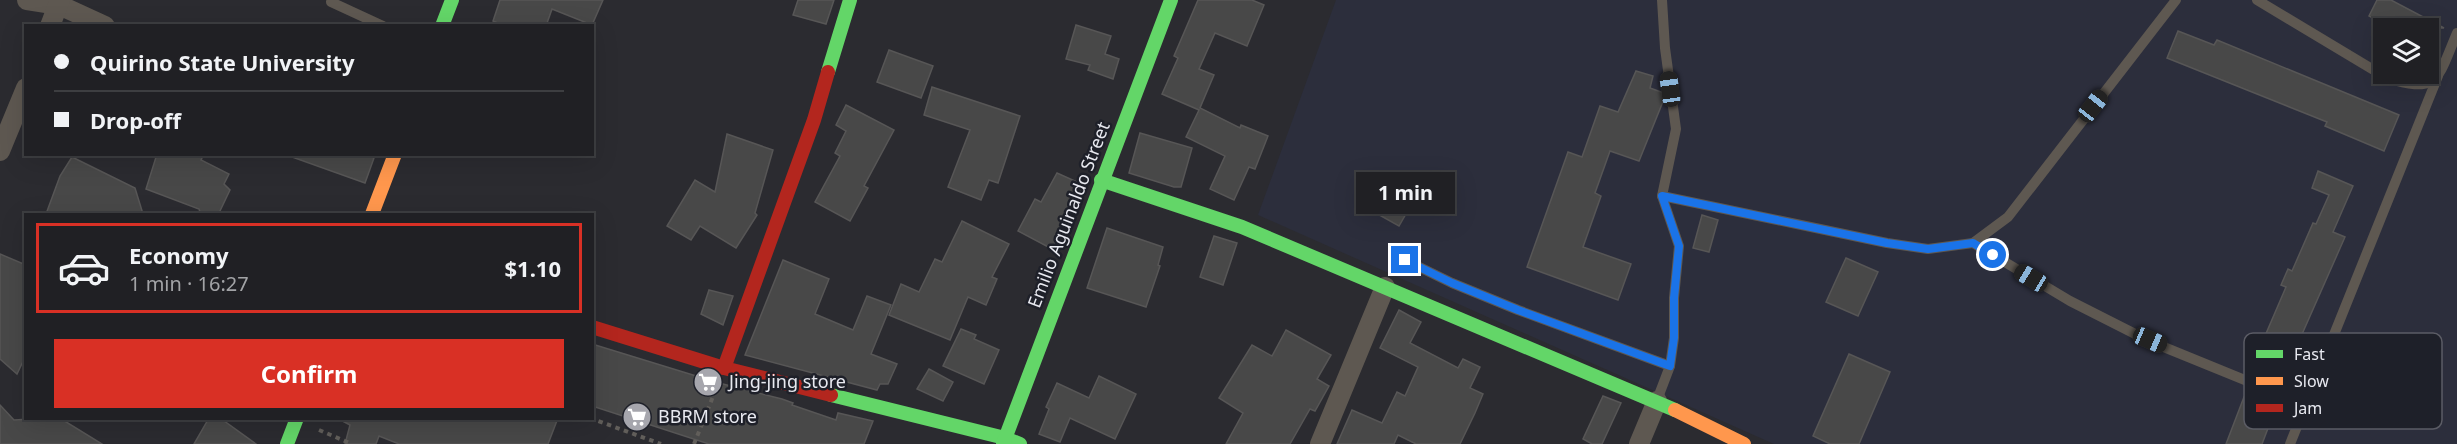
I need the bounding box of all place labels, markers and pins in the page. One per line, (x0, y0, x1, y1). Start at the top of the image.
supermarket icon: Jing-jing store (692, 366, 724, 398)
place label: Jing-jing store (727, 369, 846, 393)
supermarket icon: BBRM store (621, 401, 653, 433)
place label: BBRM store (658, 404, 757, 428)

